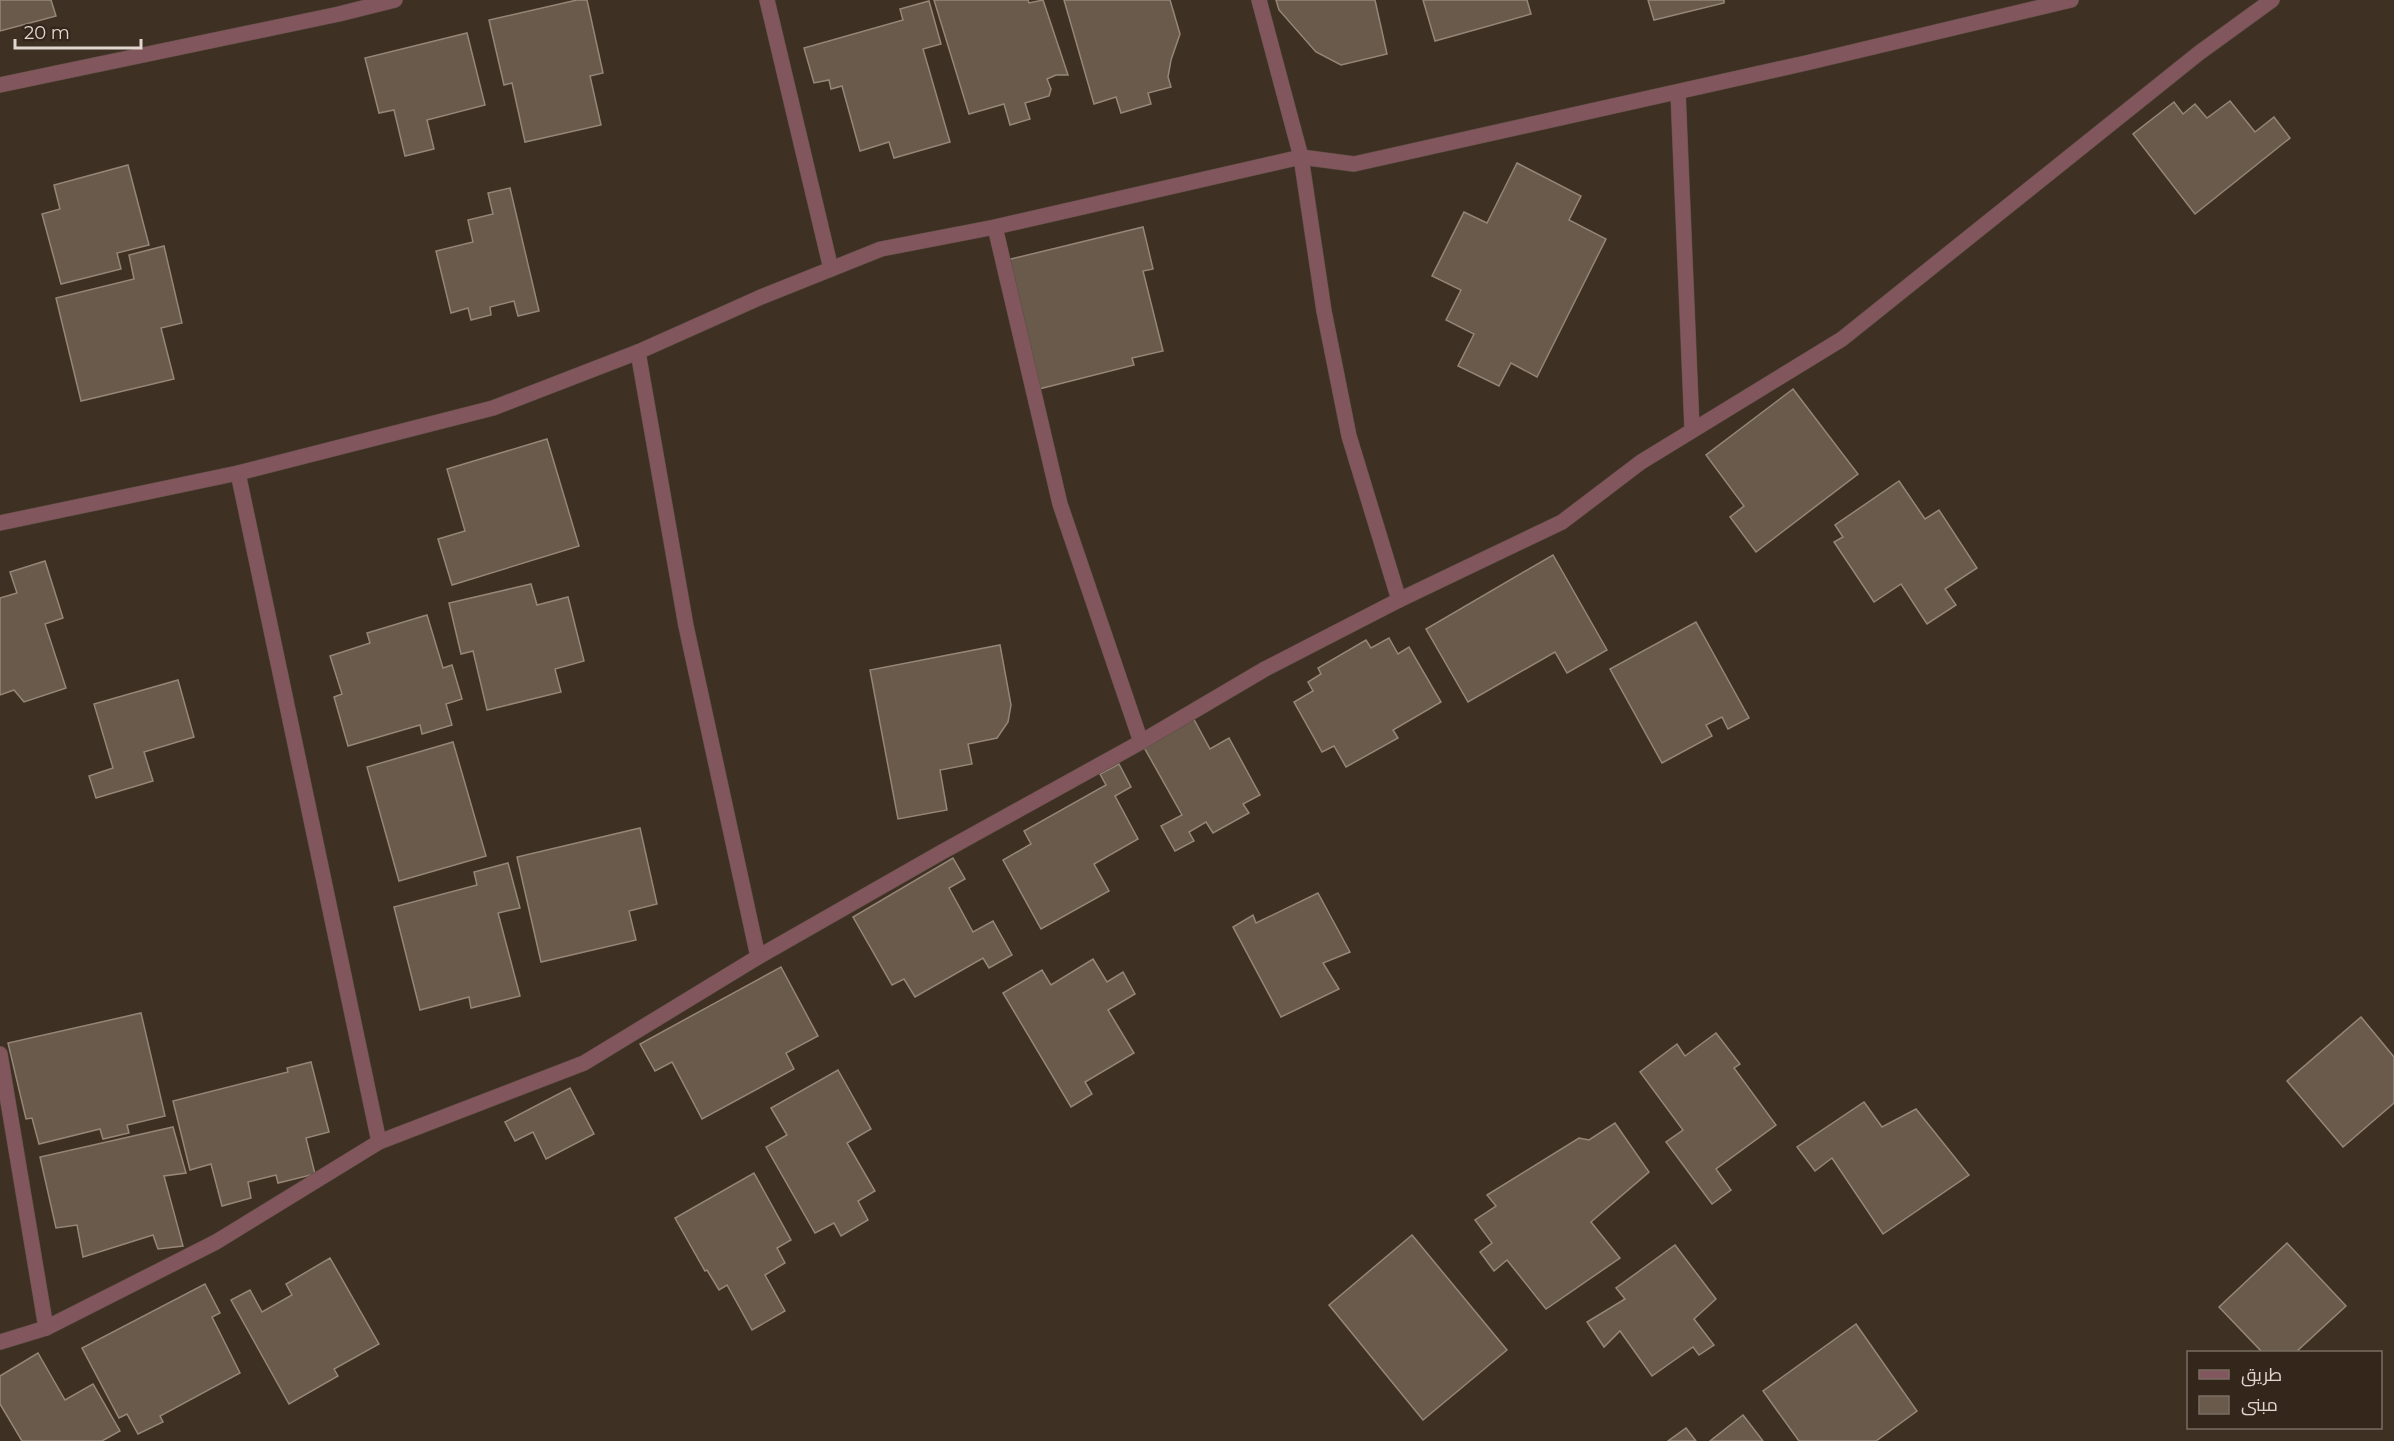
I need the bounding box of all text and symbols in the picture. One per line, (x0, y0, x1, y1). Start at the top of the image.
scale bar (15, 12, 141, 50)
text: 20 m (24, 22, 70, 44)
legend (2187, 1351, 2382, 1429)
text: طريق (2241, 1364, 2282, 1387)
text: مبنى (2241, 1394, 2278, 1416)

